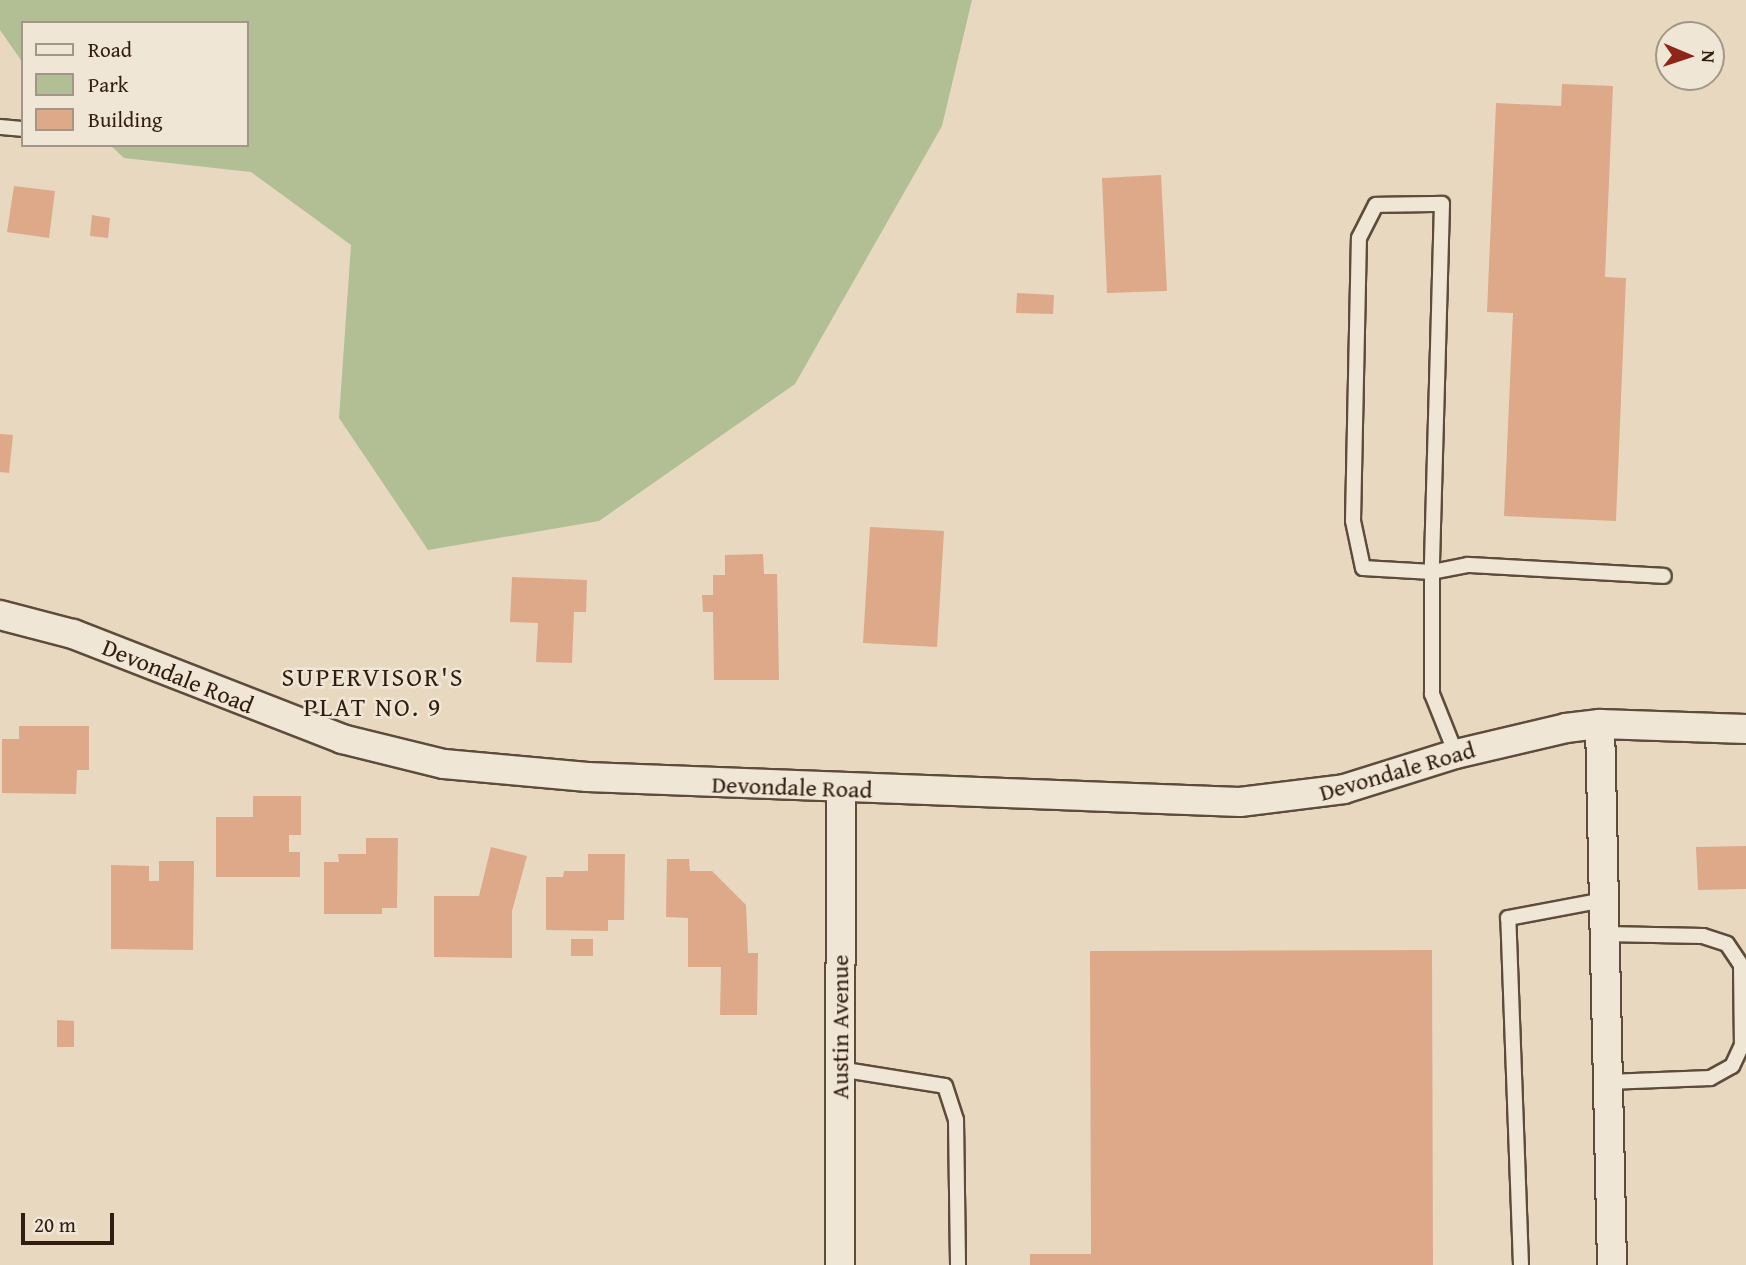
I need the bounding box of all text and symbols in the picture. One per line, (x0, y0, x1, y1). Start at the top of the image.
legend (21, 21, 248, 147)
north arrow (1655, 21, 1725, 91)
text: Road (88, 34, 132, 65)
text: N (1695, 50, 1723, 63)
text: Park (88, 69, 129, 100)
text: Building (88, 104, 162, 135)
street label: Devondale Road (98, 633, 258, 719)
district label: SUPERVISOR'S PLAT NO. 9 (283, 661, 463, 722)
street label: Devondale Road (1316, 735, 1478, 807)
street label: Devondale Road (711, 770, 873, 804)
street label: Austin Avenue (826, 955, 854, 1099)
scale bar (24, 1198, 117, 1242)
text: 20 m (34, 1209, 76, 1240)

